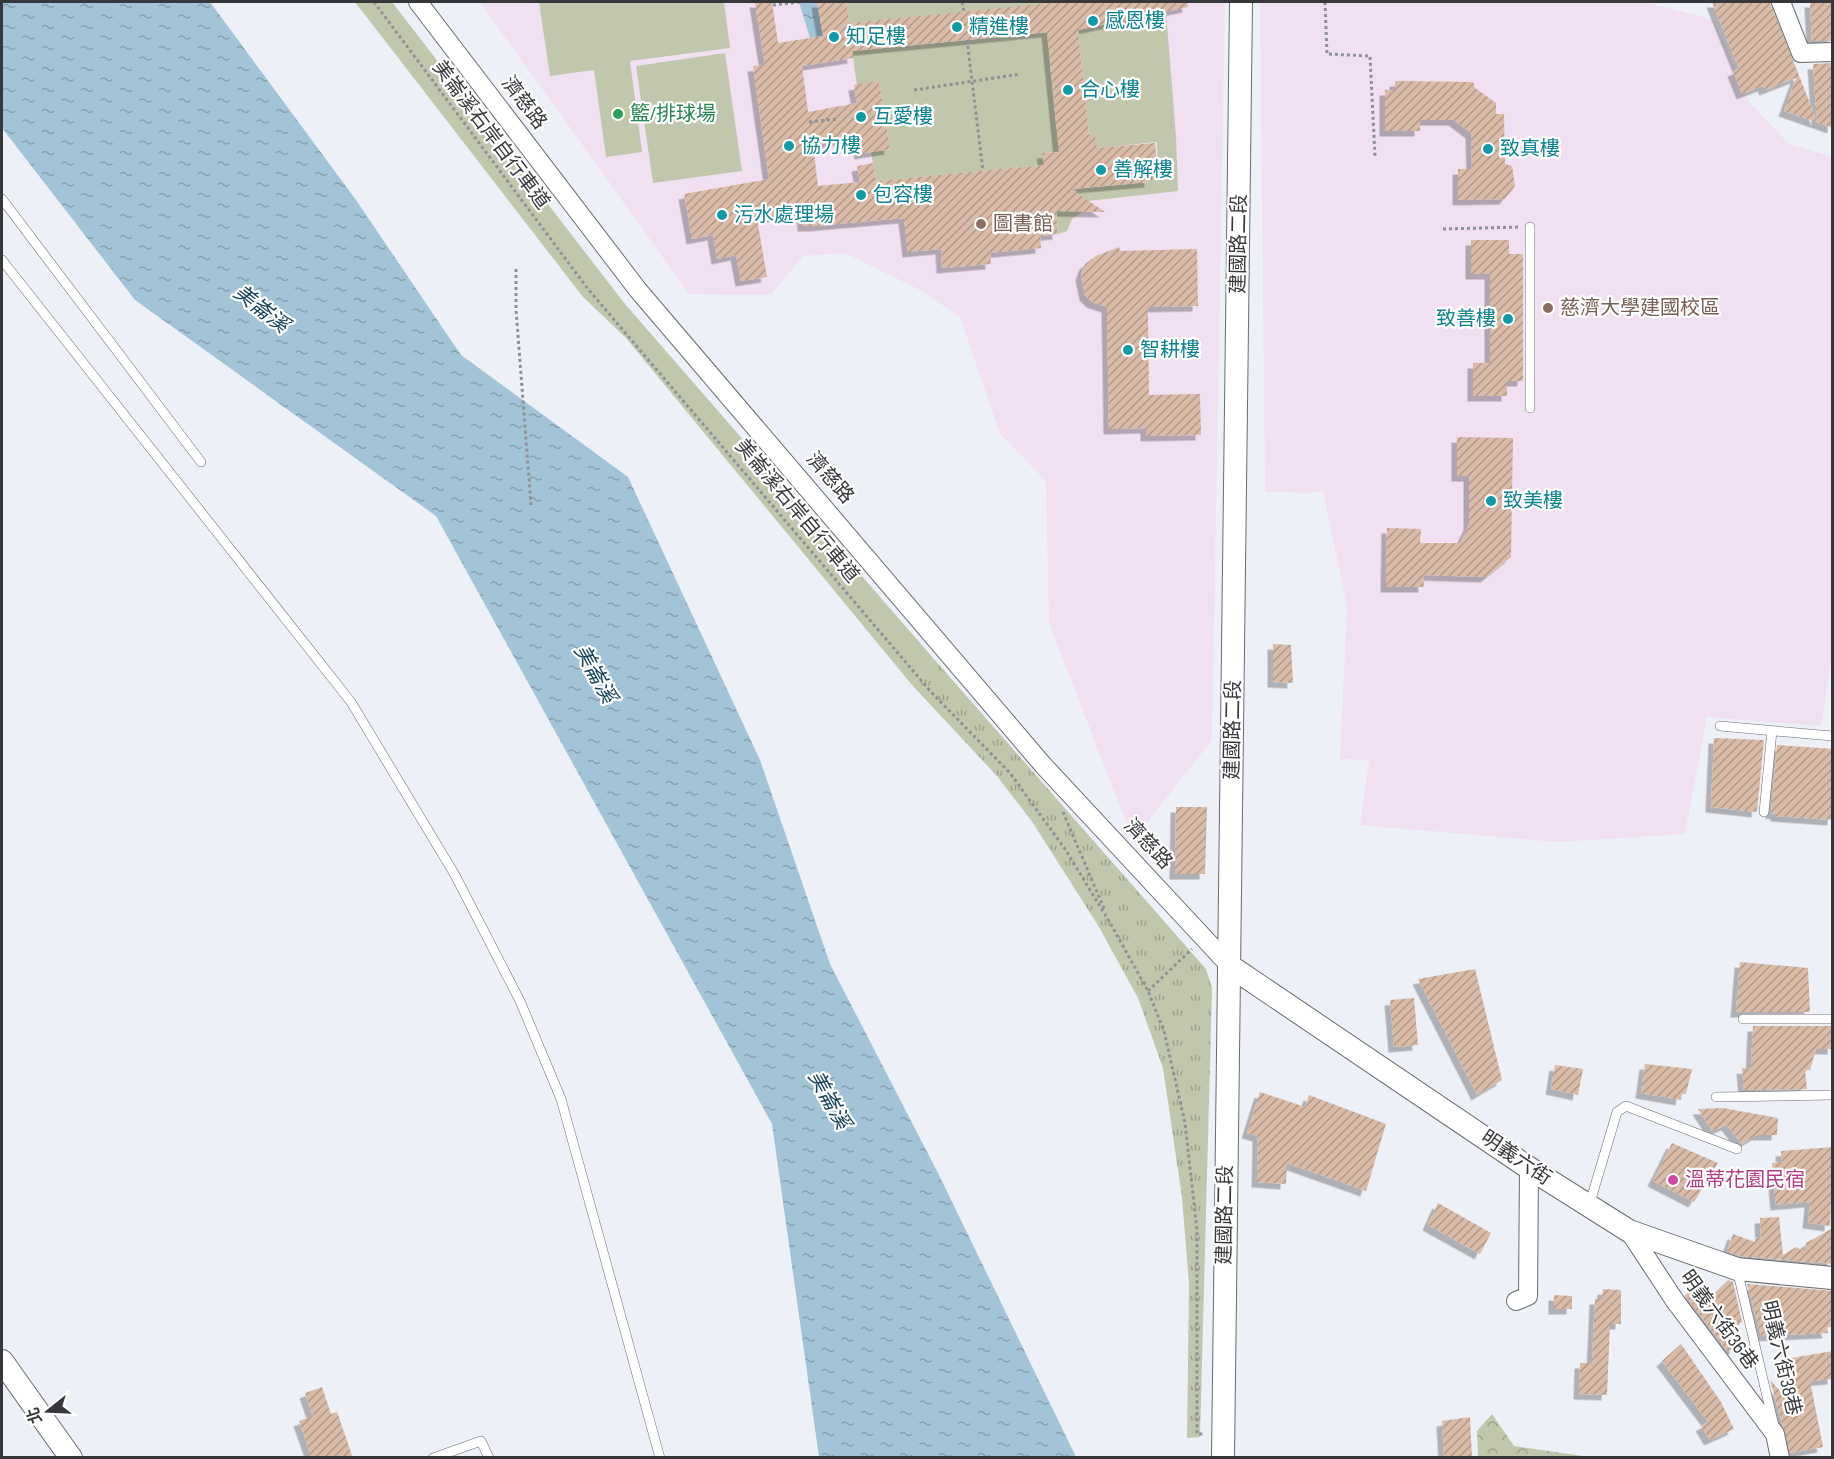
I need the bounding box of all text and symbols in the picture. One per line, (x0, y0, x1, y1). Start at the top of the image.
place label: 感恩樓 (1105, 9, 1165, 33)
marker: 感恩樓 (1086, 14, 1100, 28)
place label: 精進樓 (969, 15, 1029, 39)
marker: 精進樓 (950, 20, 964, 34)
place label: 知足樓 (846, 25, 906, 49)
marker: 知足樓 (827, 30, 841, 44)
street label: 美崙溪右岸自行車道 (427, 56, 555, 214)
street label: 濟慈路 (496, 72, 552, 134)
place label: 合心樓 (1080, 78, 1140, 102)
marker: 合心樓 (1061, 83, 1075, 97)
place label: 籃/排球場 (630, 102, 716, 126)
place label: 互愛樓 (873, 105, 933, 129)
marker: 籃/排球場 (611, 107, 625, 121)
marker: 互愛樓 (854, 110, 868, 124)
place label: 協力樓 (801, 134, 861, 158)
place label: 致真樓 (1500, 137, 1560, 161)
marker: 協力樓 (782, 139, 796, 153)
marker: 致真樓 (1481, 142, 1495, 156)
place label: 善解樓 (1113, 158, 1173, 182)
marker: 善解樓 (1094, 163, 1108, 177)
place label: 包容樓 (873, 183, 933, 207)
marker: 包容樓 (854, 188, 868, 202)
street label: 建國路二段 (1226, 194, 1252, 294)
place label: 污水處理場 (734, 203, 834, 227)
marker: 污水處理場 (715, 208, 729, 222)
place label: 圖書館 (993, 212, 1053, 236)
marker: 圖書館 (974, 217, 988, 231)
water label: 美崙溪 (228, 280, 296, 340)
place label: 慈濟大學建國校區 (1560, 296, 1720, 320)
marker: 慈濟大學建國校區 (1541, 301, 1555, 315)
place label: 致善樓 (1436, 307, 1496, 331)
marker: 致善樓 (1501, 312, 1515, 326)
place label: 智耕樓 (1140, 338, 1200, 362)
marker: 智耕樓 (1121, 343, 1135, 357)
street label: 美崙溪右岸自行車道 (730, 434, 864, 588)
street label: 濟慈路 (801, 447, 859, 509)
place label: 致美樓 (1503, 489, 1563, 513)
marker: 致美樓 (1484, 494, 1498, 508)
water label: 美崙溪 (569, 640, 623, 710)
street label: 建國路二段 (1220, 680, 1246, 780)
street label: 濟慈路 (1119, 814, 1177, 874)
water label: 美崙溪 (803, 1066, 857, 1136)
street label: 明義六街 (1476, 1126, 1556, 1190)
street label: 建國路二段 (1212, 1165, 1238, 1265)
place label: 溫蒂花園民宿 (1685, 1168, 1805, 1192)
marker: 溫蒂花園民宿 (1666, 1173, 1680, 1187)
street label: 明義六街36巷 (1675, 1266, 1763, 1374)
street label: 明義六街38巷 (1756, 1298, 1806, 1418)
north arrow (18, 1381, 78, 1441)
text: 北 (24, 1405, 47, 1426)

